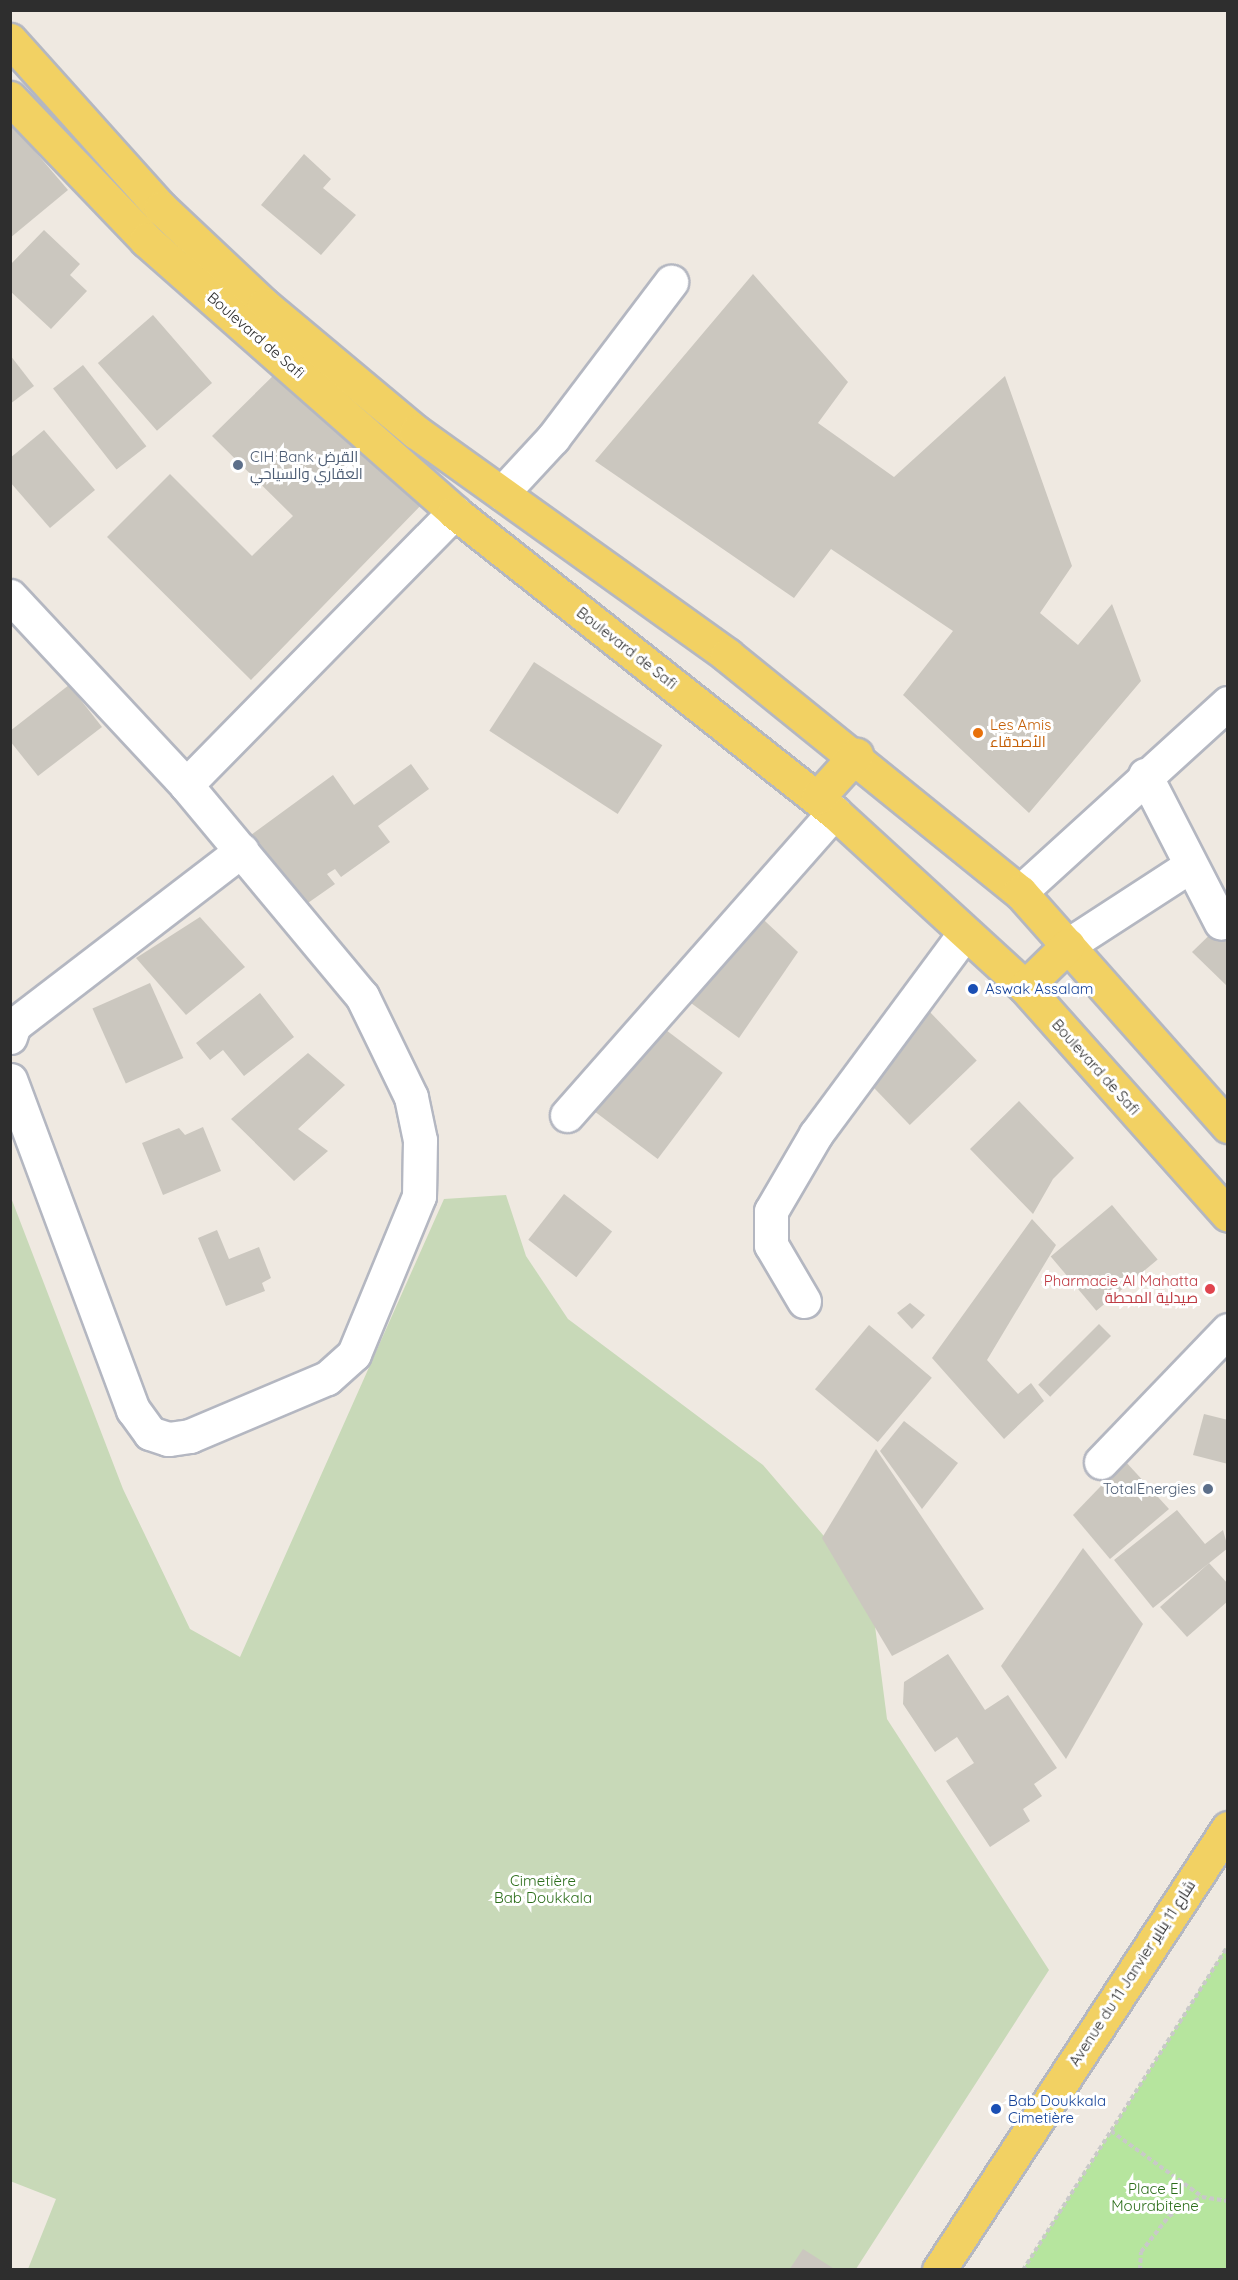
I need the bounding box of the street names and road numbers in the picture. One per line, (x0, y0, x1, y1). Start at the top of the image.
street label: Boulevard de Safi (204, 288, 308, 382)
street label: Boulevard de Safi (573, 603, 681, 693)
street label: Boulevard de Safi (1048, 1015, 1144, 1119)
street label: Avenue du 11 Janvier شارع 11 يناير (1065, 1877, 1199, 2069)

